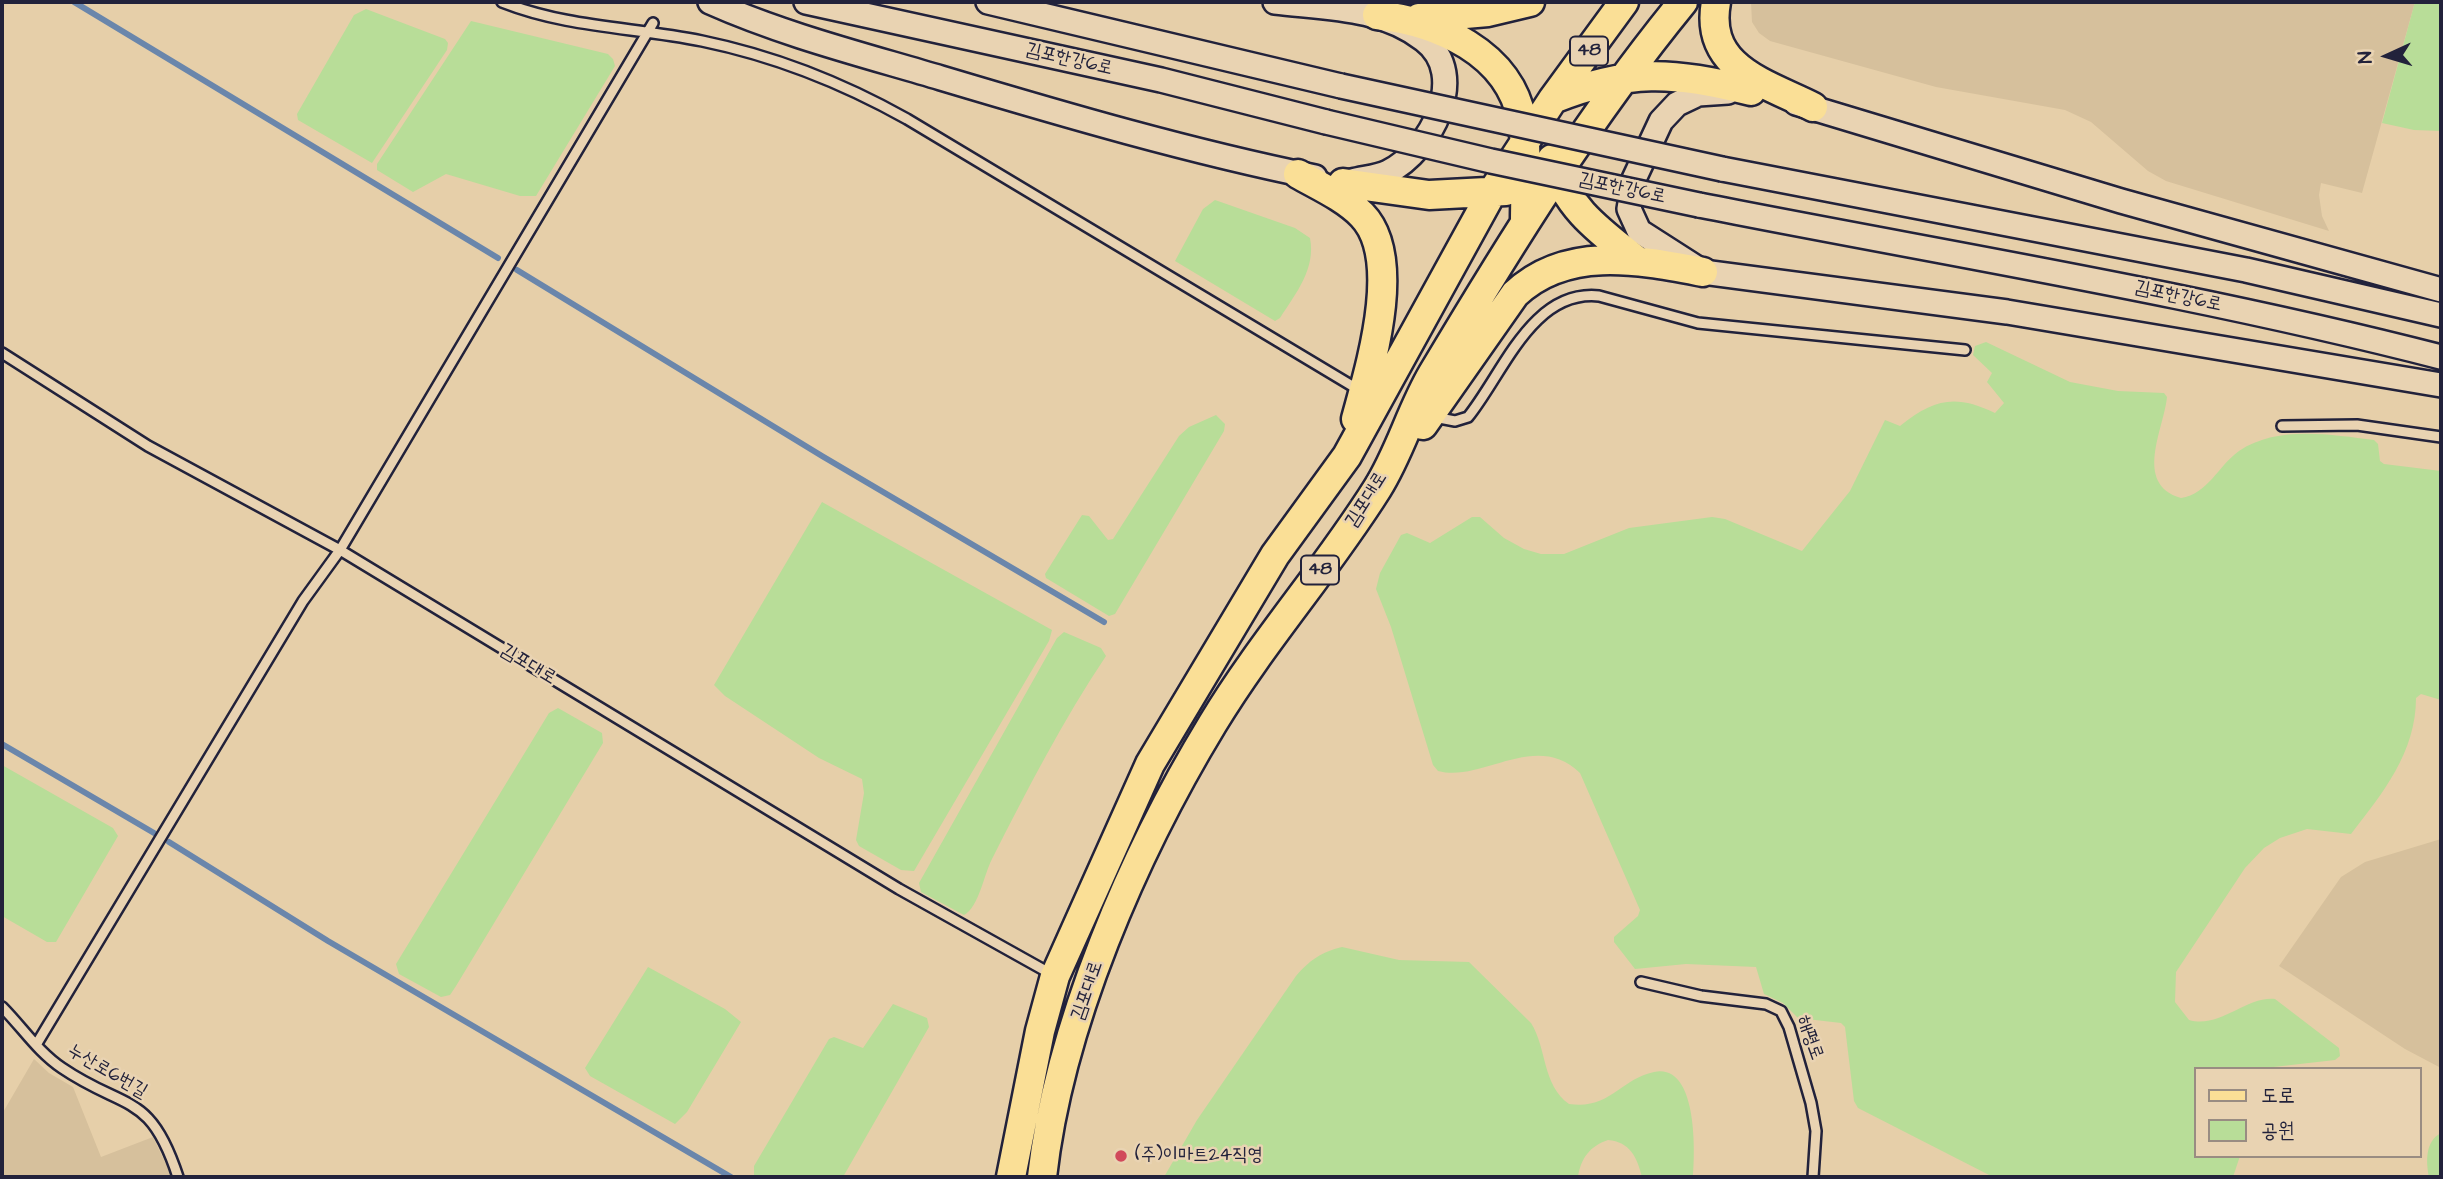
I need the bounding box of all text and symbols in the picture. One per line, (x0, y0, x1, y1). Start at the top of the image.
north arrow (2352, 21, 2422, 91)
road number: 48 (1570, 36, 1608, 66)
street label: 김포한강6로 (1023, 39, 1115, 81)
text: N (2352, 51, 2379, 64)
street label: 김포한강6로 (1576, 169, 1668, 209)
street label: 김포한강6로 (2132, 277, 2224, 317)
street label: 김포대로 (1341, 468, 1393, 532)
road number: 48 (1301, 556, 1339, 584)
street label: 김포대로 (496, 639, 560, 691)
street label: 김포대로 (1067, 958, 1109, 1024)
street label: 해평로 (1790, 1013, 1828, 1063)
street label: 누산로6번길 (63, 1040, 151, 1104)
legend (2194, 1067, 2422, 1158)
text: 도로 (2261, 1081, 2295, 1110)
text: 공원 (2261, 1116, 2295, 1145)
place label: (주)이마트24직영 (1135, 1145, 1263, 1167)
marker: (주)이마트24직영 (1113, 1148, 1129, 1164)

